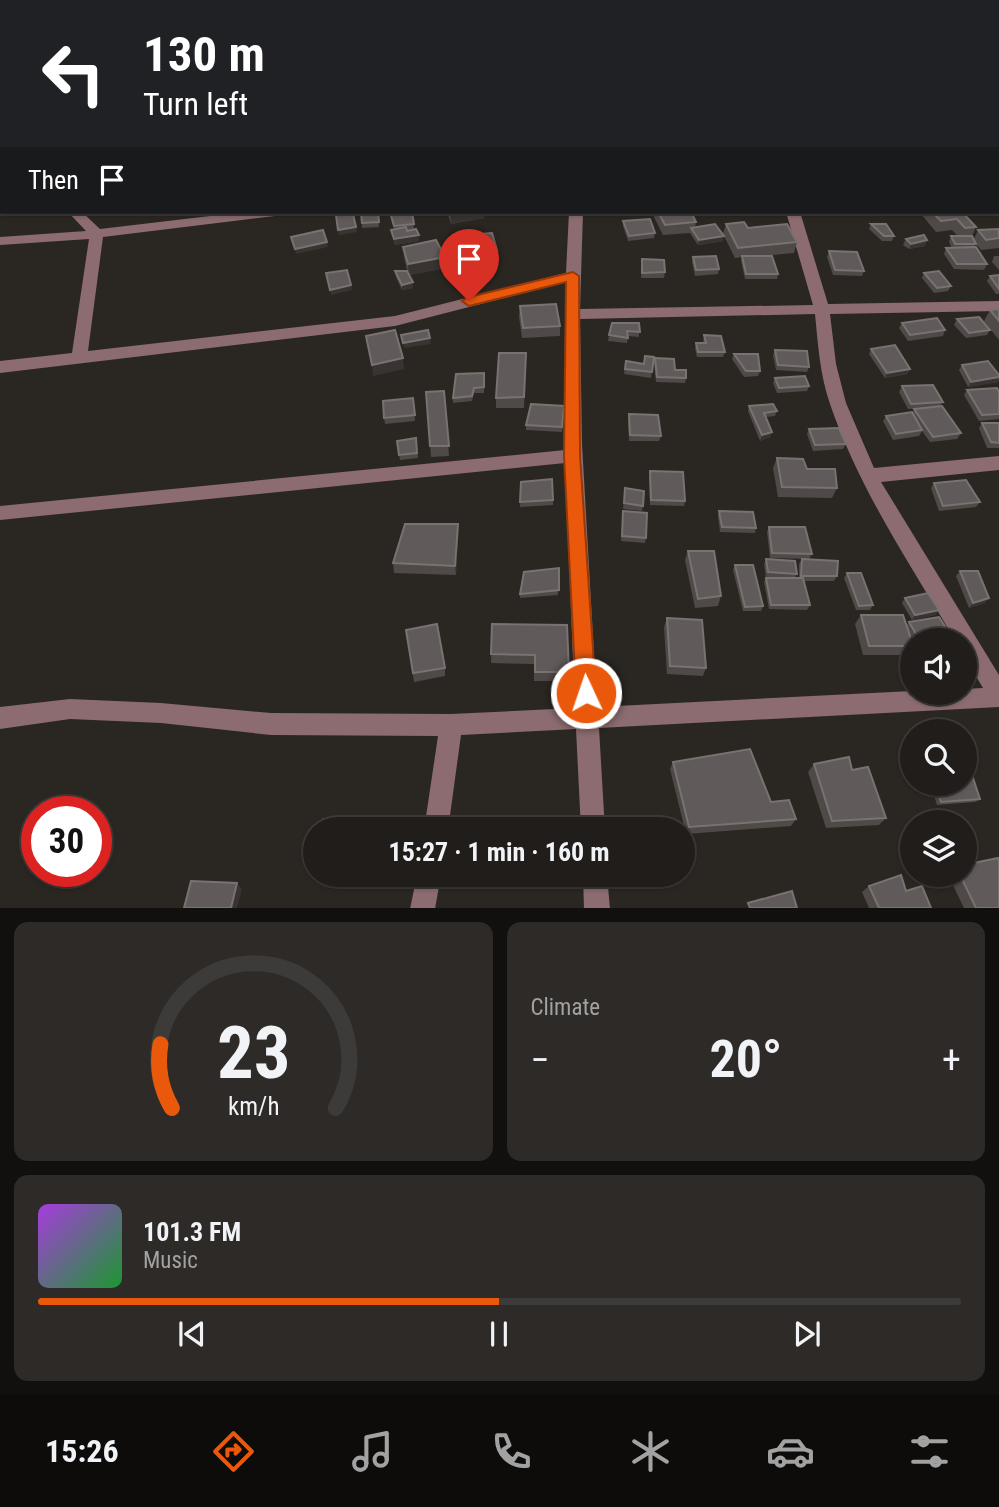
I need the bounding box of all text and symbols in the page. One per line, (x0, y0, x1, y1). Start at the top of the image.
text: 130 m (143, 26, 265, 83)
icon: left (28, 28, 119, 119)
text: Turn left (143, 85, 248, 123)
icon: arrive (93, 161, 131, 199)
text: Then (28, 165, 79, 195)
pin (439, 229, 499, 301)
icon: arrive (450, 240, 488, 278)
map controls (900, 628, 977, 887)
button: sound (900, 628, 977, 705)
position arrow (549, 656, 623, 730)
button: search (900, 719, 977, 796)
speed limit sign: 30 (21, 796, 112, 887)
button: layers (900, 810, 977, 887)
text: 15:27 · 1 min · 160 m (389, 837, 609, 867)
text: Climate (531, 994, 600, 1021)
text: 23 (216, 1010, 290, 1096)
text: 20° (709, 1029, 782, 1090)
text: − (531, 1038, 550, 1082)
text: + (942, 1038, 961, 1082)
text: km/h (228, 1091, 279, 1120)
text: 101.3 FM (143, 1217, 241, 1247)
text: Music (143, 1247, 198, 1274)
icon: previous (173, 1315, 211, 1353)
icon: pause (480, 1315, 518, 1353)
icon: next (788, 1315, 826, 1353)
icon: directions (209, 1427, 258, 1476)
icon: music (348, 1427, 397, 1476)
icon: phone (487, 1427, 536, 1476)
icon: climate (626, 1427, 675, 1476)
icon: car (766, 1427, 815, 1476)
icon: filters (905, 1427, 954, 1476)
text: 15:26 (45, 1432, 119, 1470)

